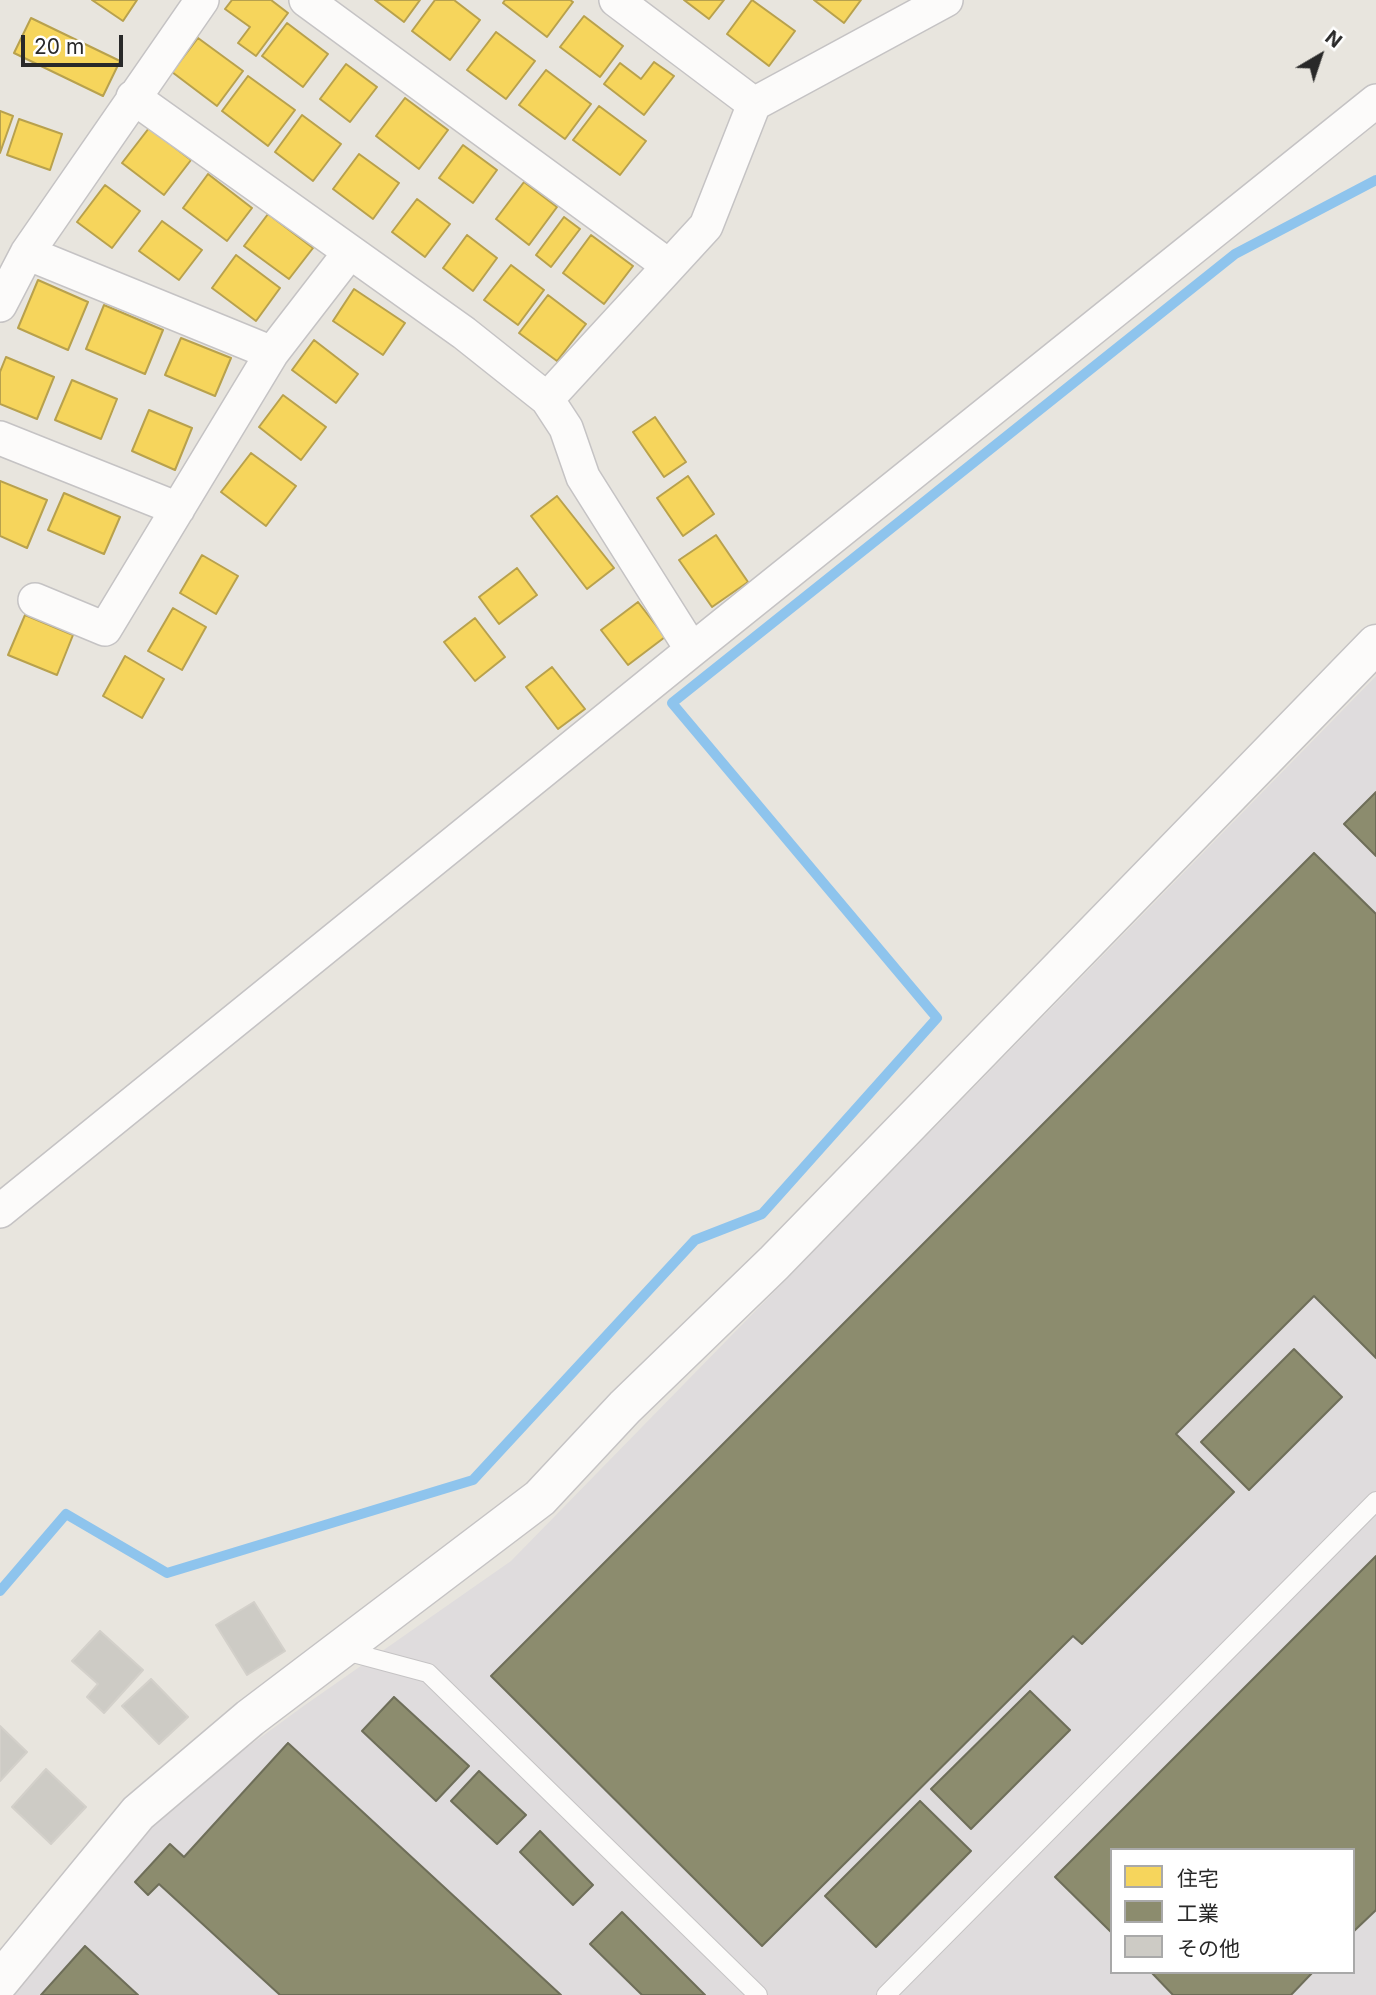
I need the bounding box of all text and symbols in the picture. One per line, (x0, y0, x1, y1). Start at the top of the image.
scale bar (24, 21, 126, 65)
north arrow (1285, 21, 1355, 91)
text: N (1321, 26, 1346, 53)
text: 20 m (34, 34, 84, 59)
legend (1110, 1848, 1355, 1974)
text: 住宅 (1177, 1866, 1219, 1891)
text: 工業 (1177, 1901, 1219, 1926)
text: その他 (1177, 1936, 1240, 1961)

